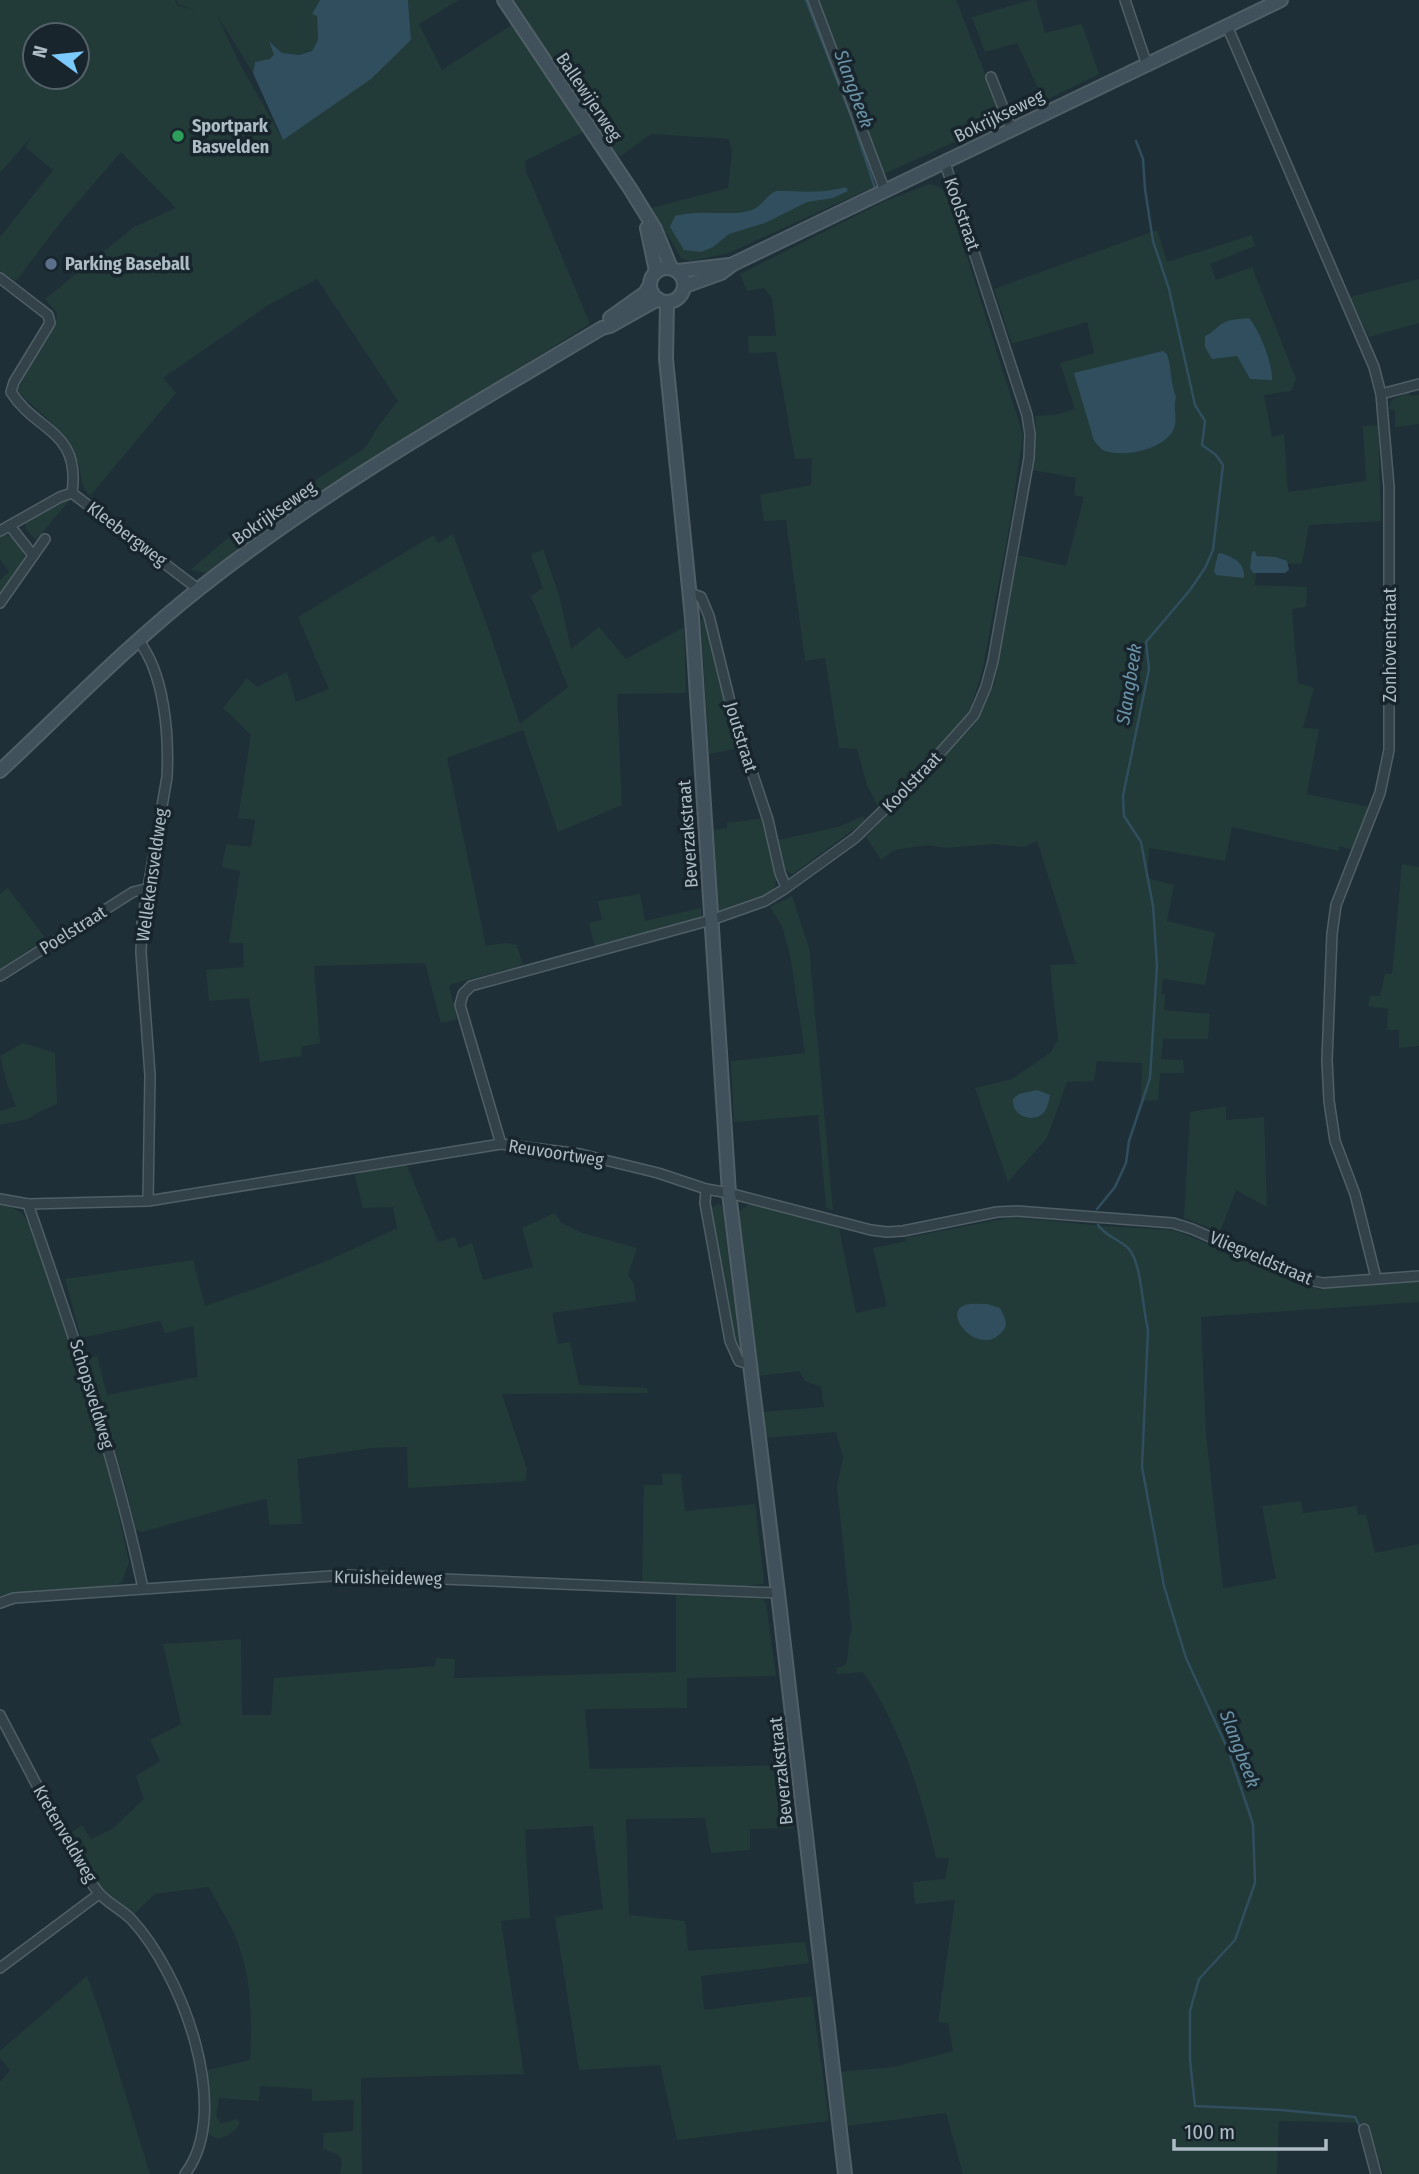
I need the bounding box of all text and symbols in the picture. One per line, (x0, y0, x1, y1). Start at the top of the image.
north arrow (21, 21, 91, 91)
text: N (27, 43, 53, 60)
water label: Slangbeek (829, 46, 879, 131)
street label: Ballewijerweg (551, 49, 627, 146)
street label: Bokrijkseweg (951, 85, 1048, 147)
place label: Sportpark Basvelden (192, 115, 269, 158)
marker: Sportpark Basvelden (170, 128, 186, 144)
street label: Koolstraat (939, 175, 985, 253)
place label: Parking Baseball (65, 253, 190, 275)
marker: Parking Baseball (43, 256, 59, 272)
street label: Bokrijkseweg (228, 476, 321, 550)
street label: Kleebergweg (83, 497, 172, 571)
street label: Zonhovenstraat (1379, 587, 1401, 702)
water label: Slangbeek (1111, 642, 1147, 727)
street label: Joutstraat (720, 699, 762, 775)
street label: Koolstraat (878, 747, 946, 817)
street label: Beverzakstraat (673, 779, 703, 889)
street label: Wellekensveldweg (132, 806, 172, 943)
street label: Poelstraat (35, 901, 111, 959)
street label: Reuvoortweg (507, 1135, 606, 1171)
street label: Vliegveldstraat (1206, 1226, 1316, 1290)
street label: Schopsveldweg (65, 1337, 119, 1452)
street label: Kruisheideweg (334, 1566, 443, 1590)
water label: Slangbeek (1214, 1706, 1265, 1791)
street label: Beverzakstraat (764, 1716, 798, 1826)
street label: Kretenveldweg (28, 1782, 102, 1887)
scale bar (1174, 2108, 1326, 2152)
text: 100 m (1184, 2119, 1235, 2145)

